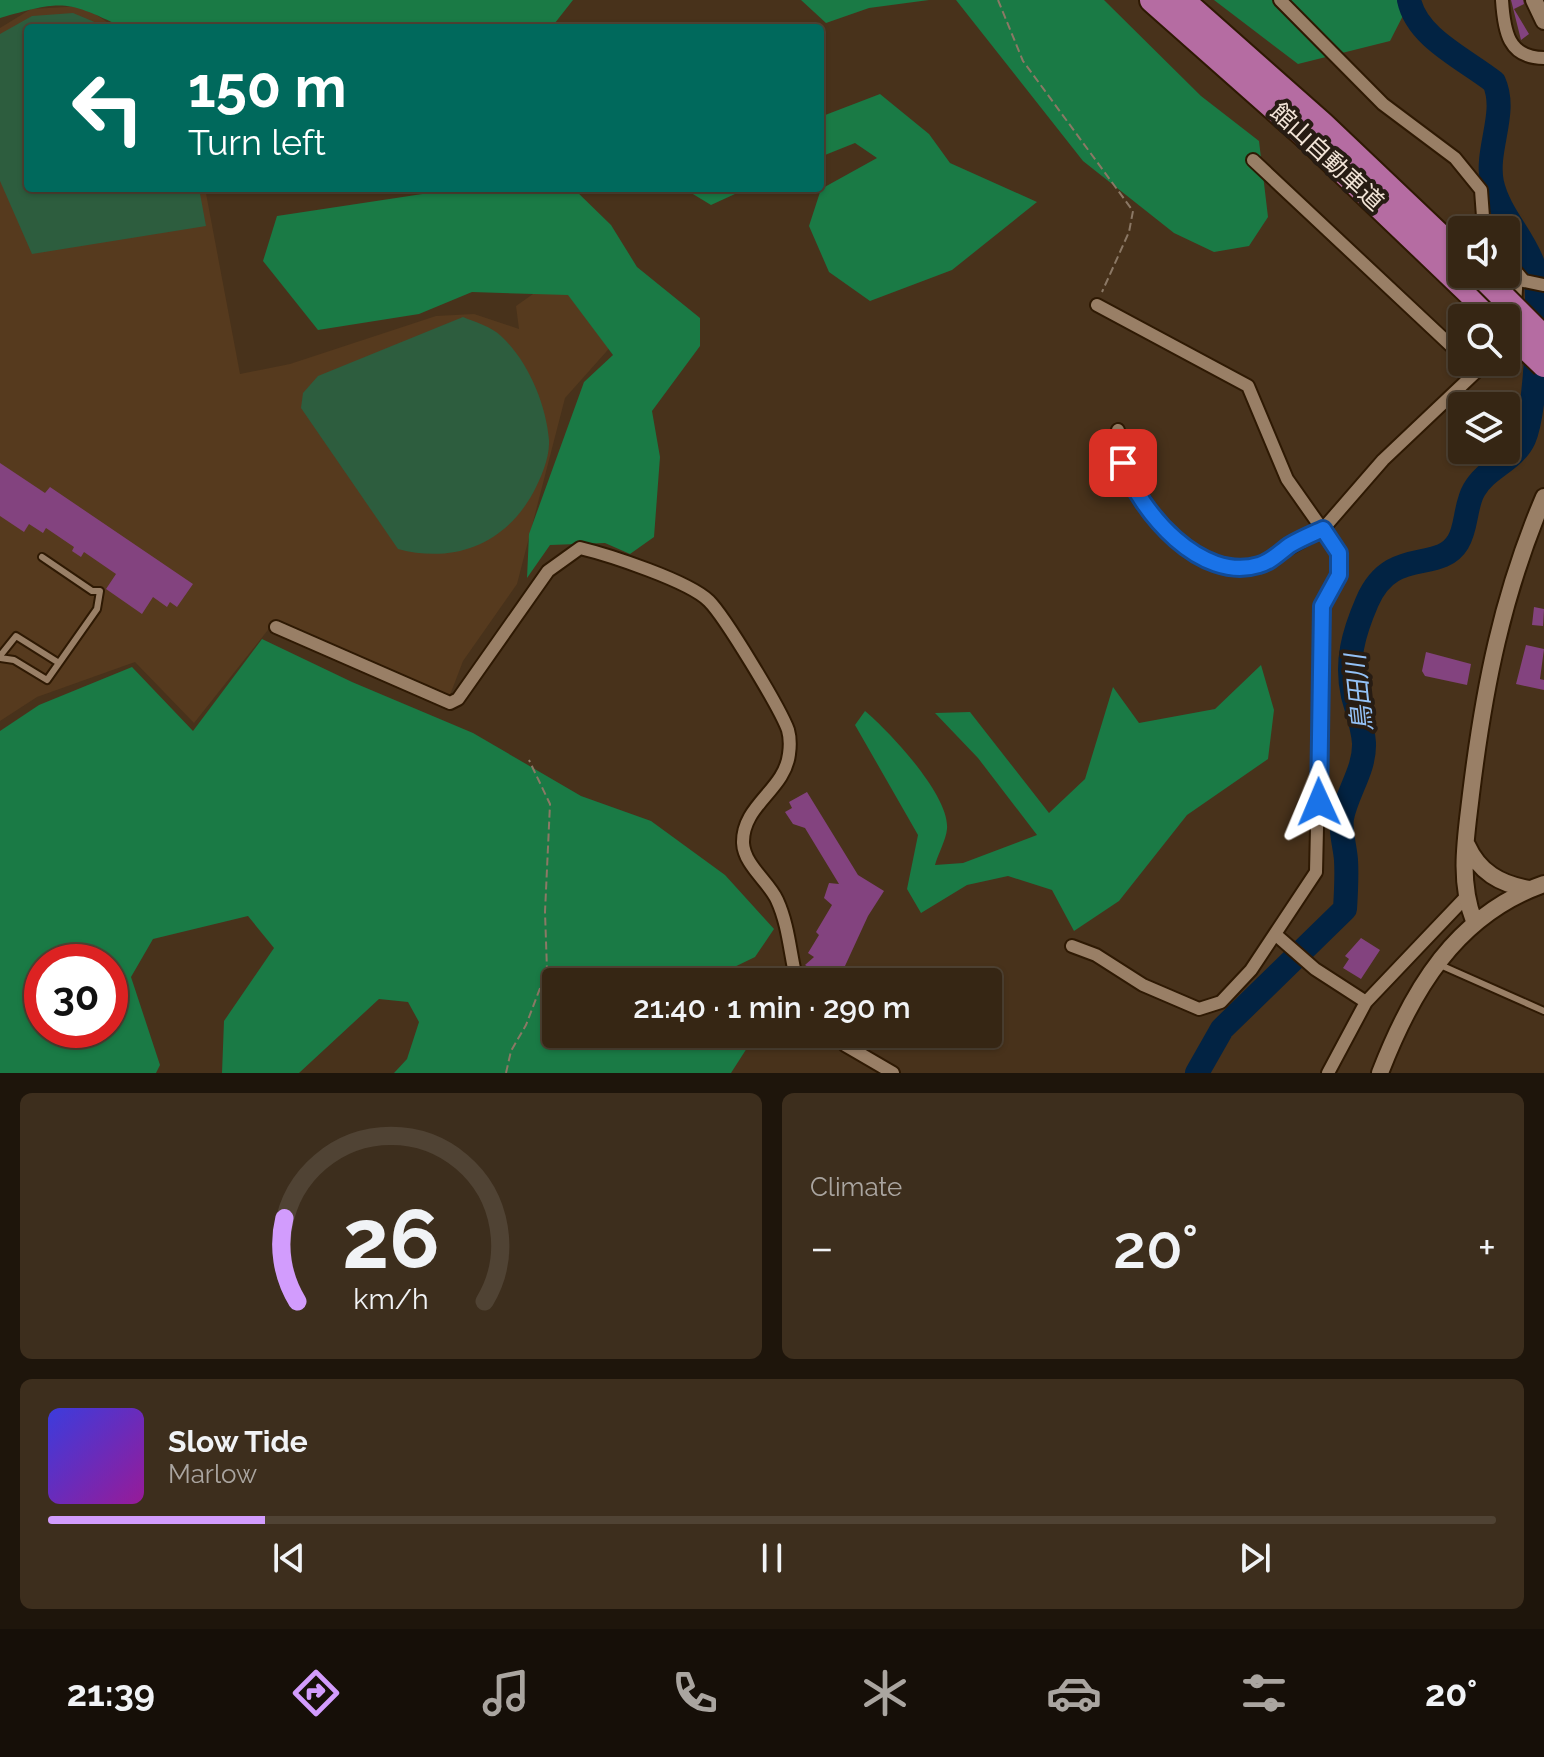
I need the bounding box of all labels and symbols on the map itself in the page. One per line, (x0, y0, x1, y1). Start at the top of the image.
street label: 館山自動車道 (1265, 97, 1390, 216)
pin (1089, 429, 1157, 497)
water label: 鳥田川 (1340, 650, 1378, 733)
position arrow (1277, 760, 1361, 844)
speed limit sign: 30 (24, 944, 128, 1048)

